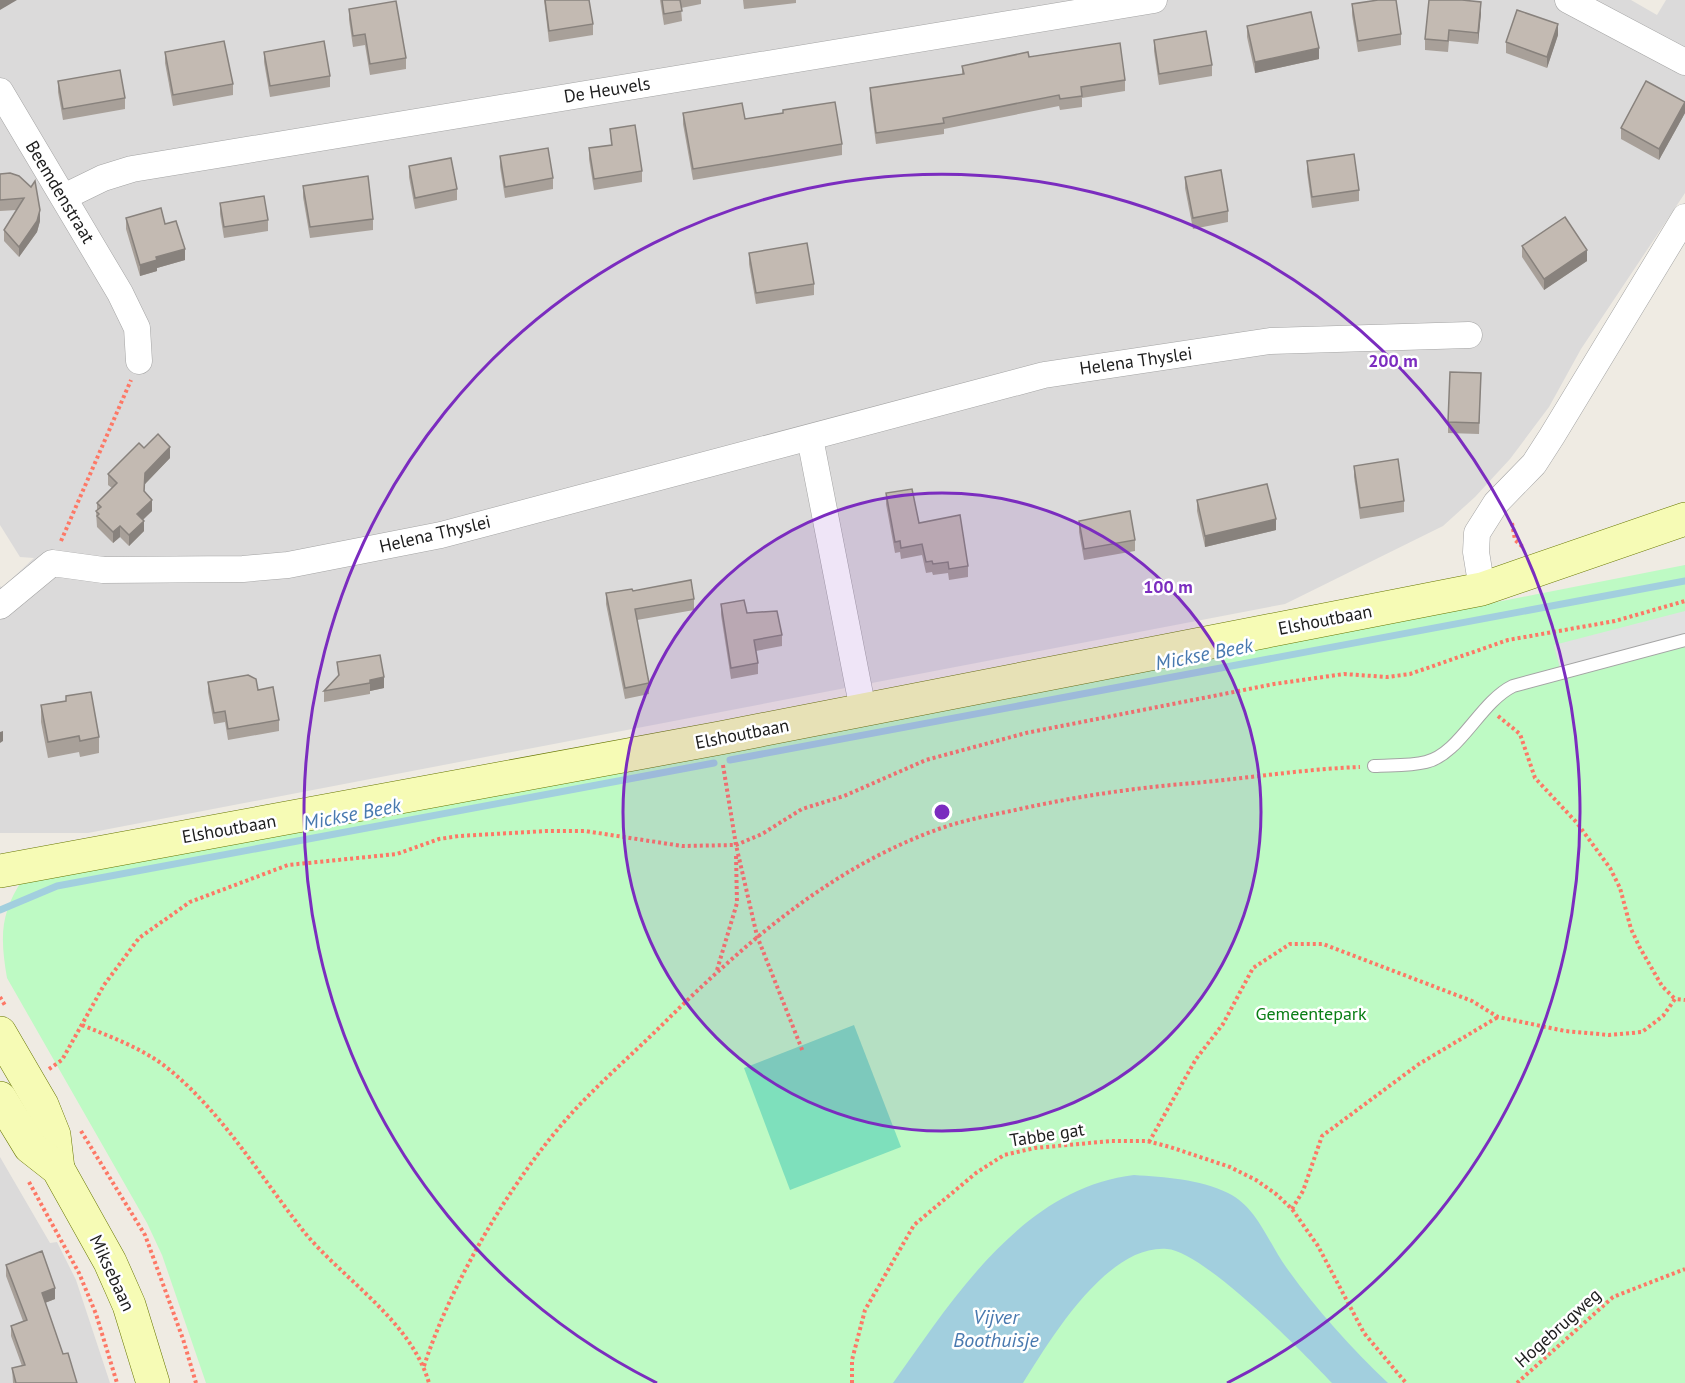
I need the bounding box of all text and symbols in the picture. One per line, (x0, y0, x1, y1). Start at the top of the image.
street label: De Heuvels (562, 71, 652, 108)
street label: Beemdenstraat (21, 136, 100, 247)
street label: Helena Thyslei (1078, 341, 1194, 380)
text: 200 m (1368, 349, 1418, 372)
street label: Helena Thyslei (377, 510, 493, 558)
text: 100 m (1143, 575, 1193, 598)
street label: Elshoutbaan (1276, 599, 1374, 640)
water label: Mickse Beek (1153, 632, 1256, 676)
street label: Elshoutbaan (693, 713, 791, 754)
water label: Mickse Beek (301, 792, 404, 836)
centre of rings (932, 802, 952, 822)
street label: Elshoutbaan (180, 809, 278, 848)
park label: Gemeentepark (1255, 1002, 1367, 1025)
street label: Tabbe gat (1008, 1117, 1086, 1152)
street label: Miksebaan (85, 1231, 140, 1315)
street label: Hogebrugweg (1510, 1283, 1605, 1372)
water label: Vijver Boothuisje (953, 1304, 1039, 1353)

